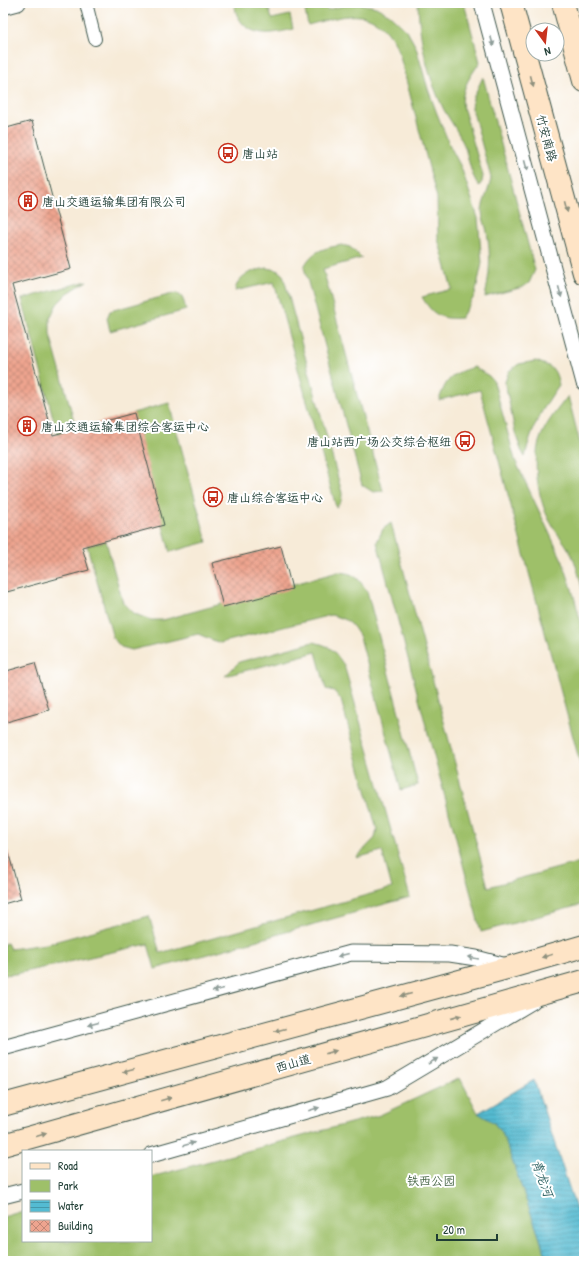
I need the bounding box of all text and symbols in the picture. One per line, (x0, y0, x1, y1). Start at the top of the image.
north arrow (525, 22, 565, 62)
one-way arrow (489, 35, 495, 47)
text: N (543, 44, 552, 59)
one-way arrow (529, 75, 535, 87)
street label: 竹安南路 (533, 113, 561, 163)
bus stop icon: 唐山站 (217, 142, 239, 164)
place label: 唐山站 (242, 145, 278, 162)
one-way arrow (523, 160, 529, 172)
building icon: 唐山交通运输集团有限公司 (17, 190, 39, 212)
place label: 唐山交通运输集团有限公司 (42, 193, 186, 210)
one-way arrow (563, 201, 569, 213)
one-way arrow (557, 285, 563, 298)
building icon: 唐山交通运输集团综合客运中心 (16, 415, 38, 437)
place label: 唐山交通运输集团综合客运中心 (41, 418, 209, 435)
bus stop icon: 唐山站西广场公交综合枢纽 (454, 430, 476, 452)
place label: 唐山站西广场公交综合枢纽 (307, 433, 451, 450)
bus stop icon: 唐山综合客运中心 (202, 486, 224, 508)
place label: 唐山综合客运中心 (227, 489, 323, 506)
one-way arrow (337, 952, 349, 958)
one-way arrow (541, 953, 553, 959)
one-way arrow (467, 955, 479, 961)
one-way arrow (212, 987, 224, 993)
one-way arrow (399, 993, 412, 999)
one-way arrow (450, 1014, 462, 1020)
one-way arrow (86, 1021, 98, 1027)
one-way arrow (274, 1027, 286, 1033)
one-way arrow (325, 1049, 337, 1055)
street label: 西山道 (273, 1050, 313, 1076)
one-way arrow (427, 1057, 439, 1064)
one-way arrow (122, 1068, 134, 1074)
one-way arrow (160, 1096, 172, 1102)
one-way arrow (308, 1106, 320, 1112)
one-way arrow (34, 1131, 47, 1137)
one-way arrow (183, 1141, 195, 1147)
legend (22, 1150, 152, 1242)
text: Road (58, 1157, 78, 1174)
water label: 青龙河 (528, 1157, 559, 1201)
park label: 铁西公园 (407, 1172, 455, 1189)
text: Park (58, 1177, 78, 1194)
text: Water (58, 1197, 84, 1214)
scale bar (437, 1216, 497, 1242)
text: Building (58, 1217, 93, 1234)
text: 20 m (443, 1221, 465, 1238)

